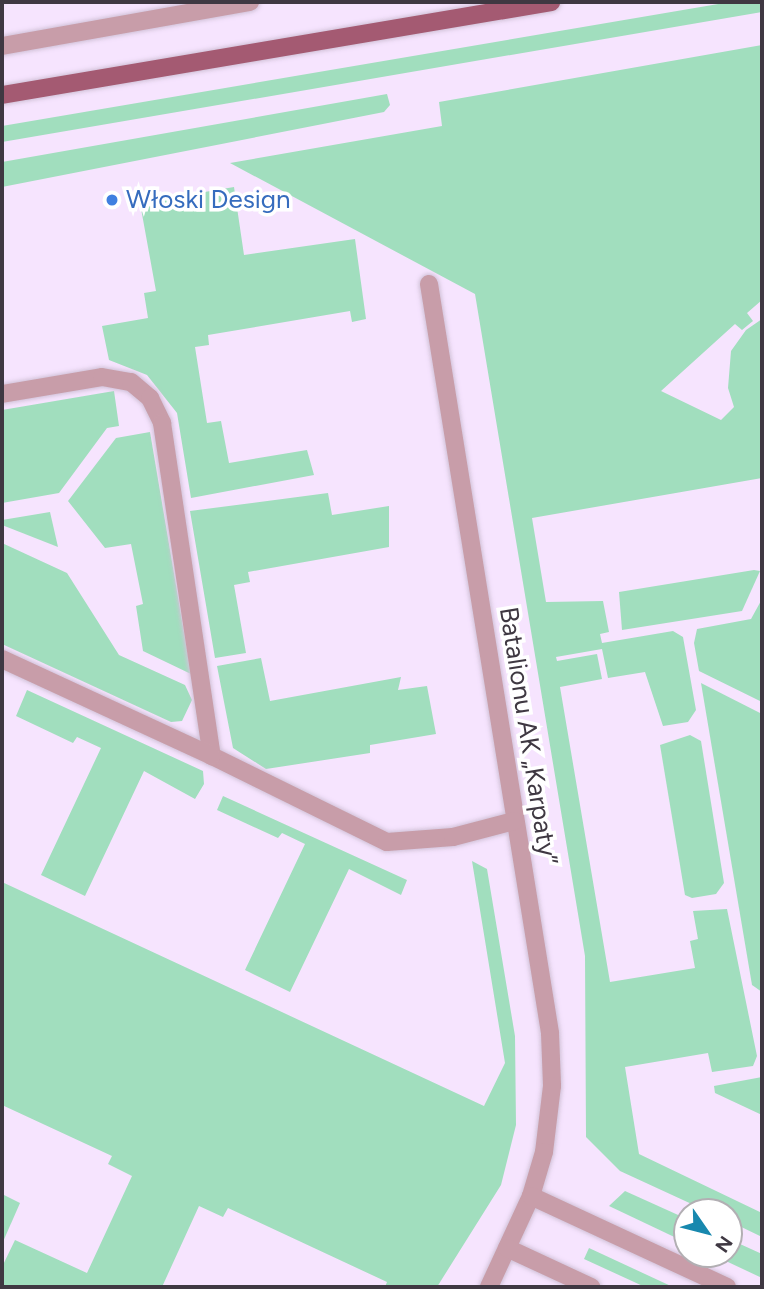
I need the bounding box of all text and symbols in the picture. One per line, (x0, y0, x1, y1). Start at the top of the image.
place label: Włoski Design (126, 184, 291, 216)
marker: Włoski Design (104, 192, 120, 208)
street label: Batalionu AK „Karpaty” (492, 605, 564, 867)
north arrow (673, 1198, 743, 1268)
text: N (710, 1232, 738, 1257)

